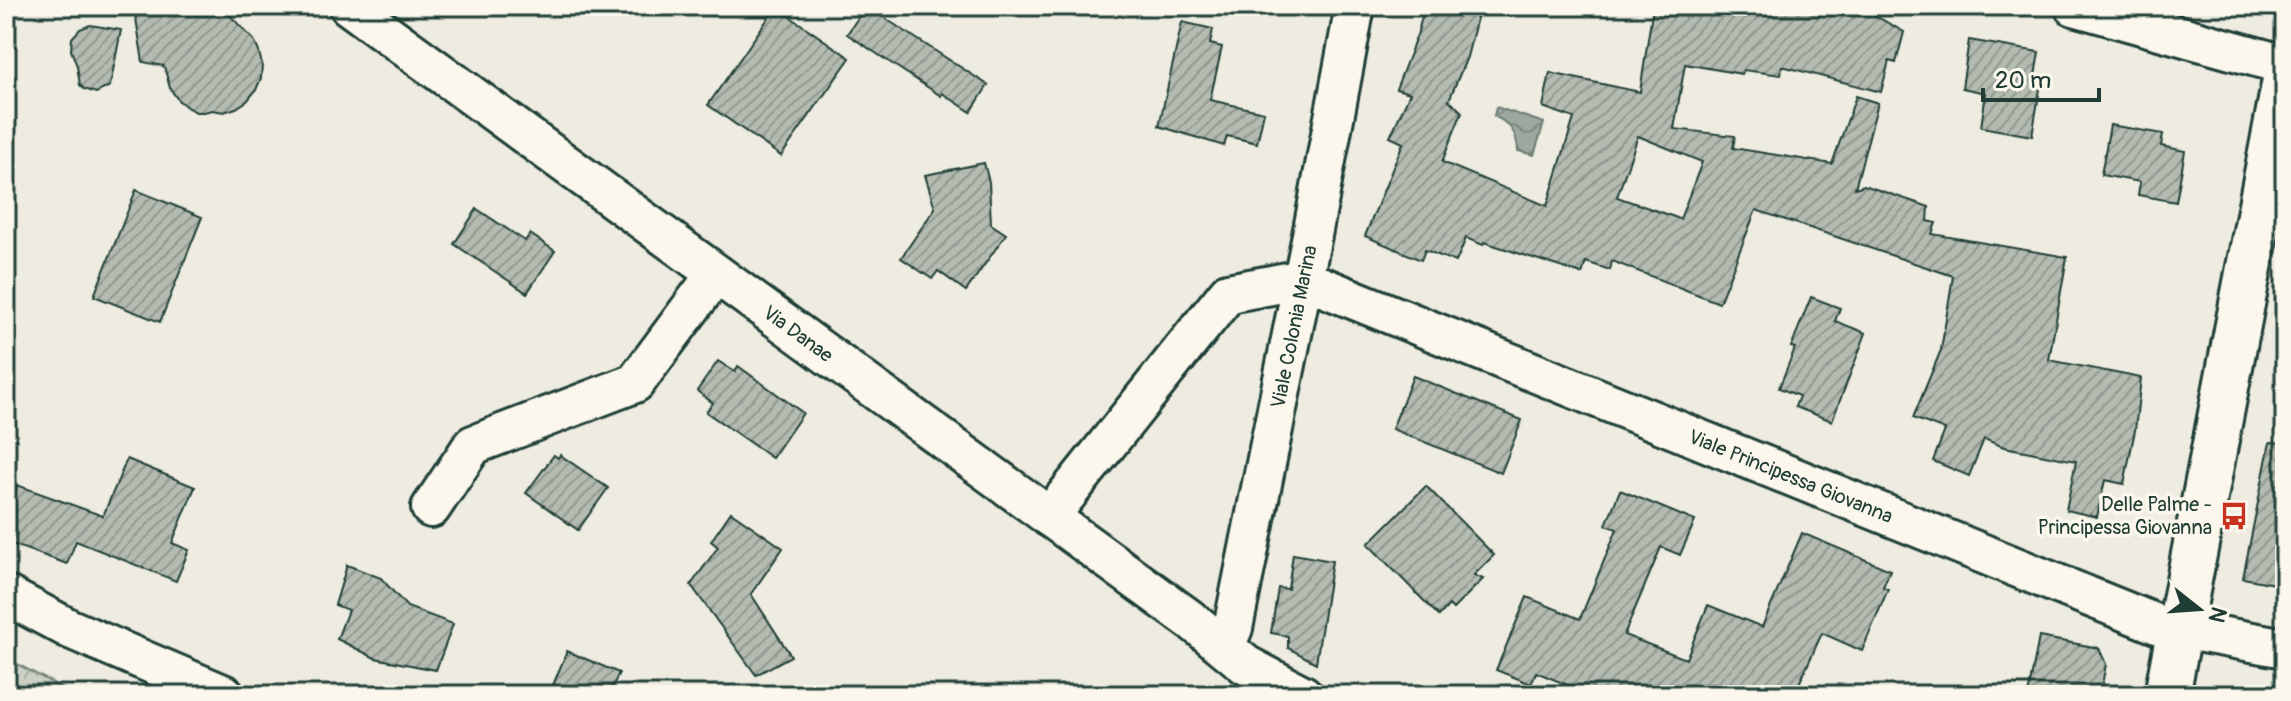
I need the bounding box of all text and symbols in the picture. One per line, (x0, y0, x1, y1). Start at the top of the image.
scale bar (1983, 52, 2099, 102)
text: 20 m (1995, 66, 2051, 95)
street label: Viale Colonia Marina (1265, 243, 1323, 410)
street label: Via Danae (758, 300, 838, 368)
street label: Viale Principessa Giovanna (1685, 424, 1896, 529)
place label: Delle Palme - Principessa Giovanna (2038, 492, 2212, 540)
bus stop icon: Delle Palme - Principessa Giovanna (2219, 501, 2249, 531)
north arrow (2159, 569, 2239, 649)
text: N (2202, 603, 2233, 626)

